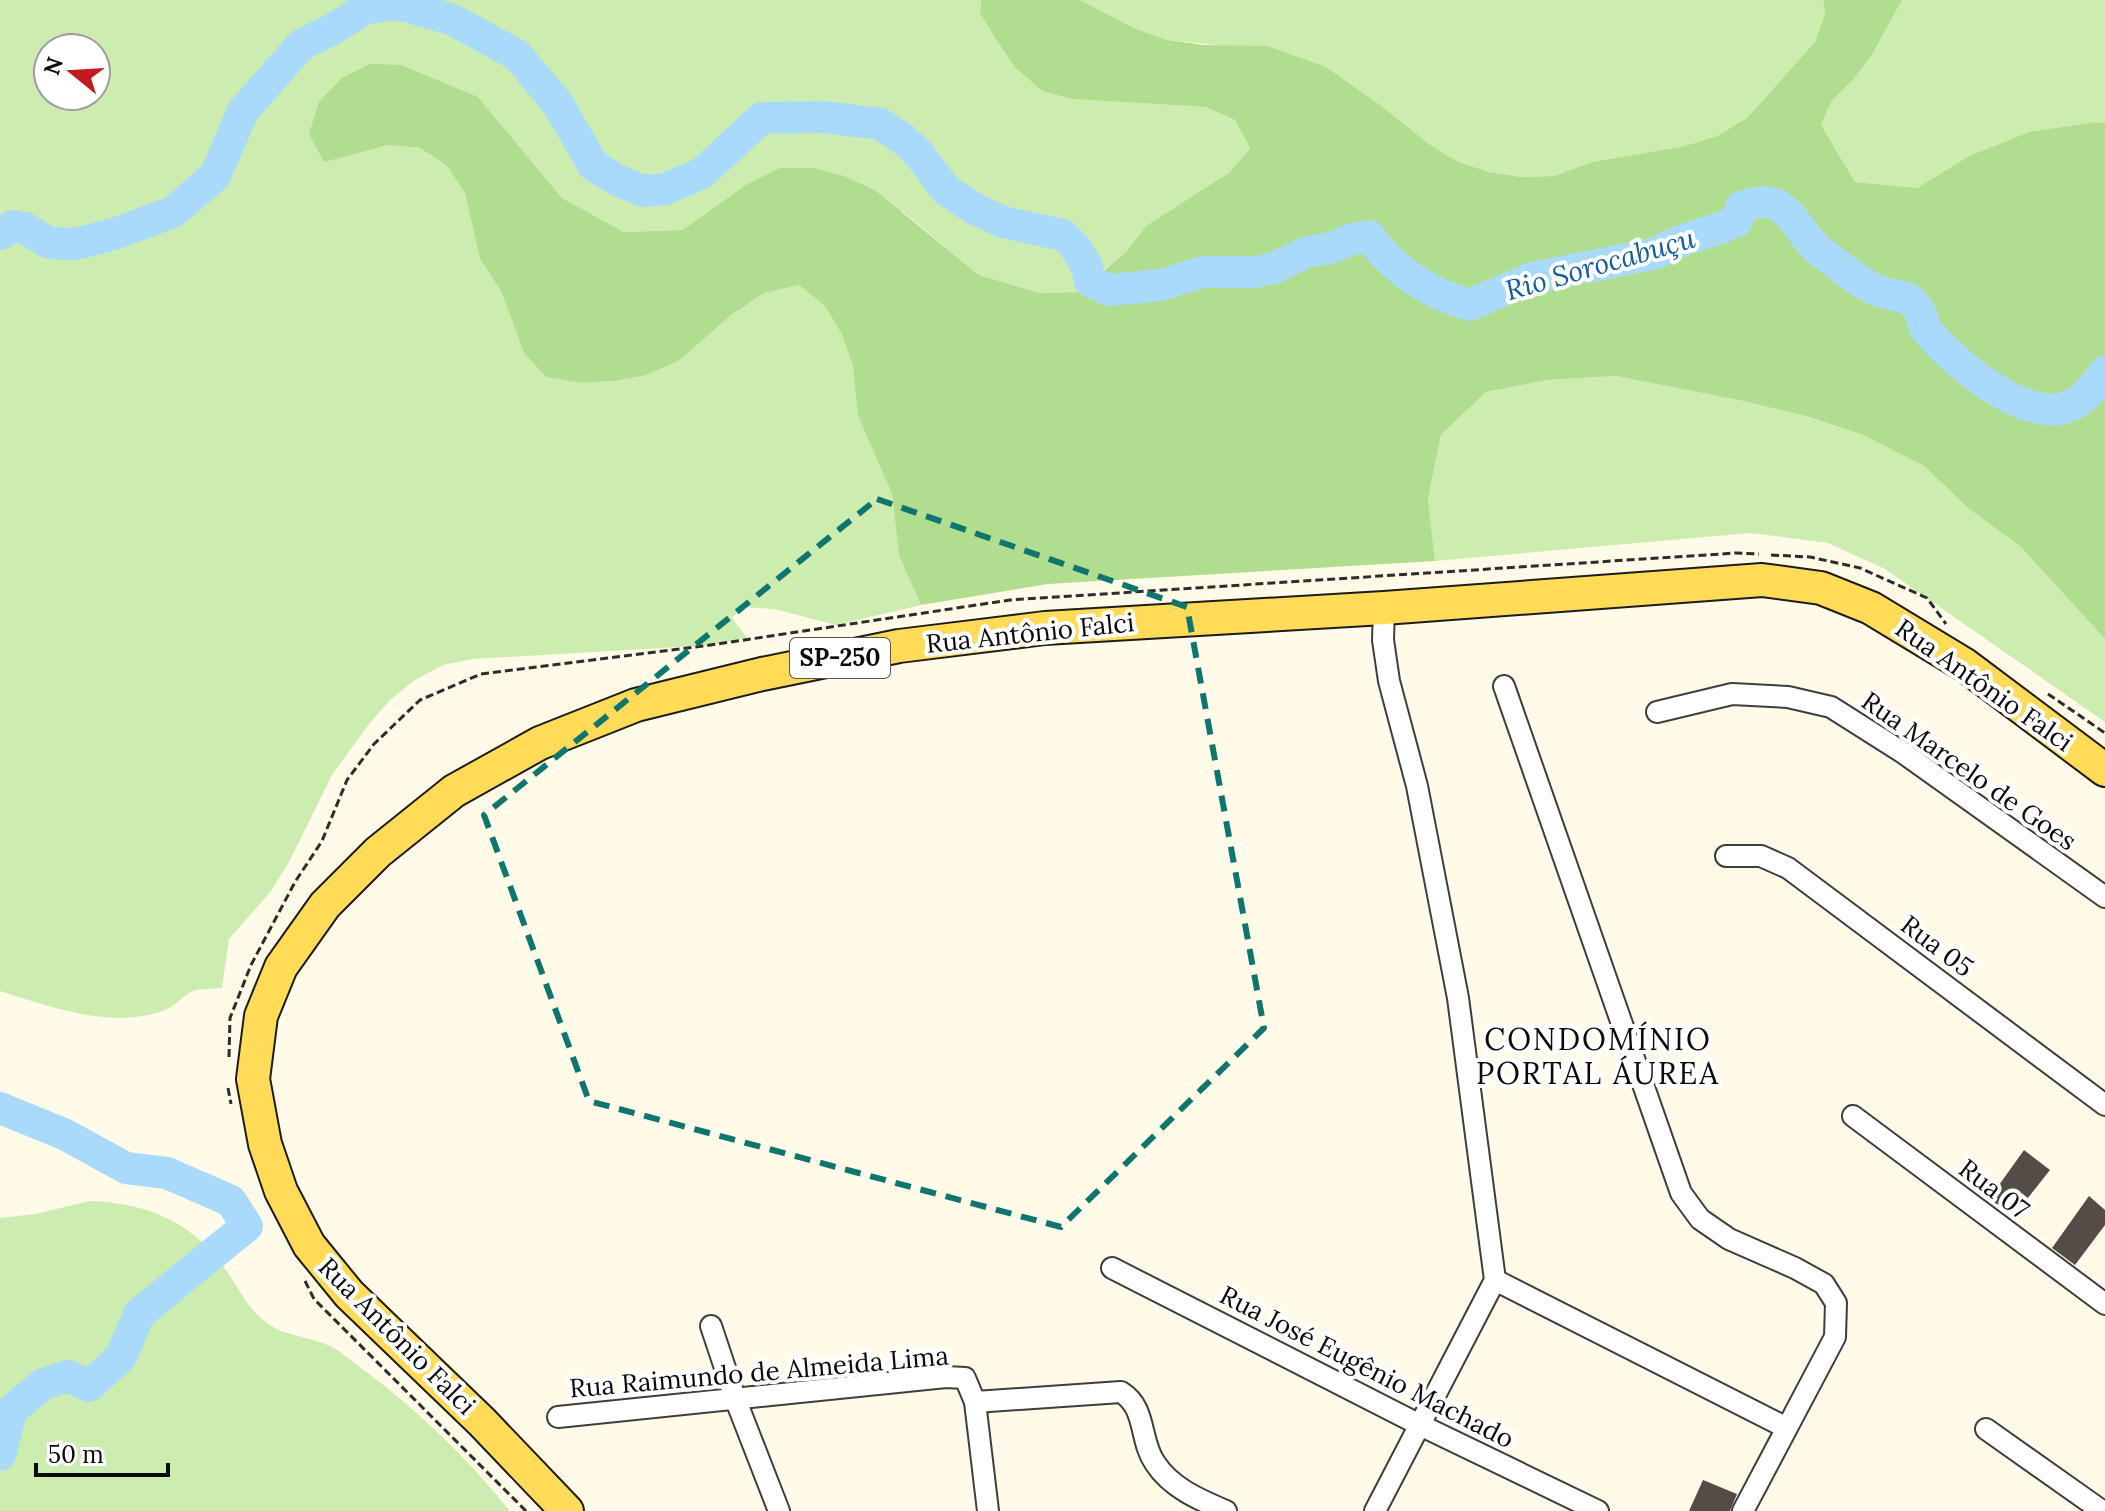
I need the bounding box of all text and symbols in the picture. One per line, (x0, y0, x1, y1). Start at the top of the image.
north arrow (32, 32, 112, 112)
text: N (37, 53, 69, 78)
water label: Rio Sorocabuçu (1501, 220, 1699, 308)
street label: Rua Antônio Falci (924, 605, 1136, 660)
street label: Rua Antônio Falci (1889, 611, 2079, 758)
road number: SP-250 (790, 638, 890, 678)
street label: Rua Marcelo de Goes (1855, 684, 2083, 857)
street label: Rua 05 (1894, 908, 1980, 984)
district label: CONDOMÍNIO PORTAL ÁUREA (1476, 1020, 1720, 1092)
street label: Rua 07 (1953, 1151, 2036, 1226)
street label: Rua Antônio Falci (312, 1250, 483, 1421)
street label: Rua José Eugênio Machado (1215, 1278, 1520, 1455)
street label: Rua Raimundo de Almeida Lima (568, 1338, 950, 1405)
scale bar (36, 1427, 168, 1477)
text: 50 m (48, 1439, 104, 1470)

